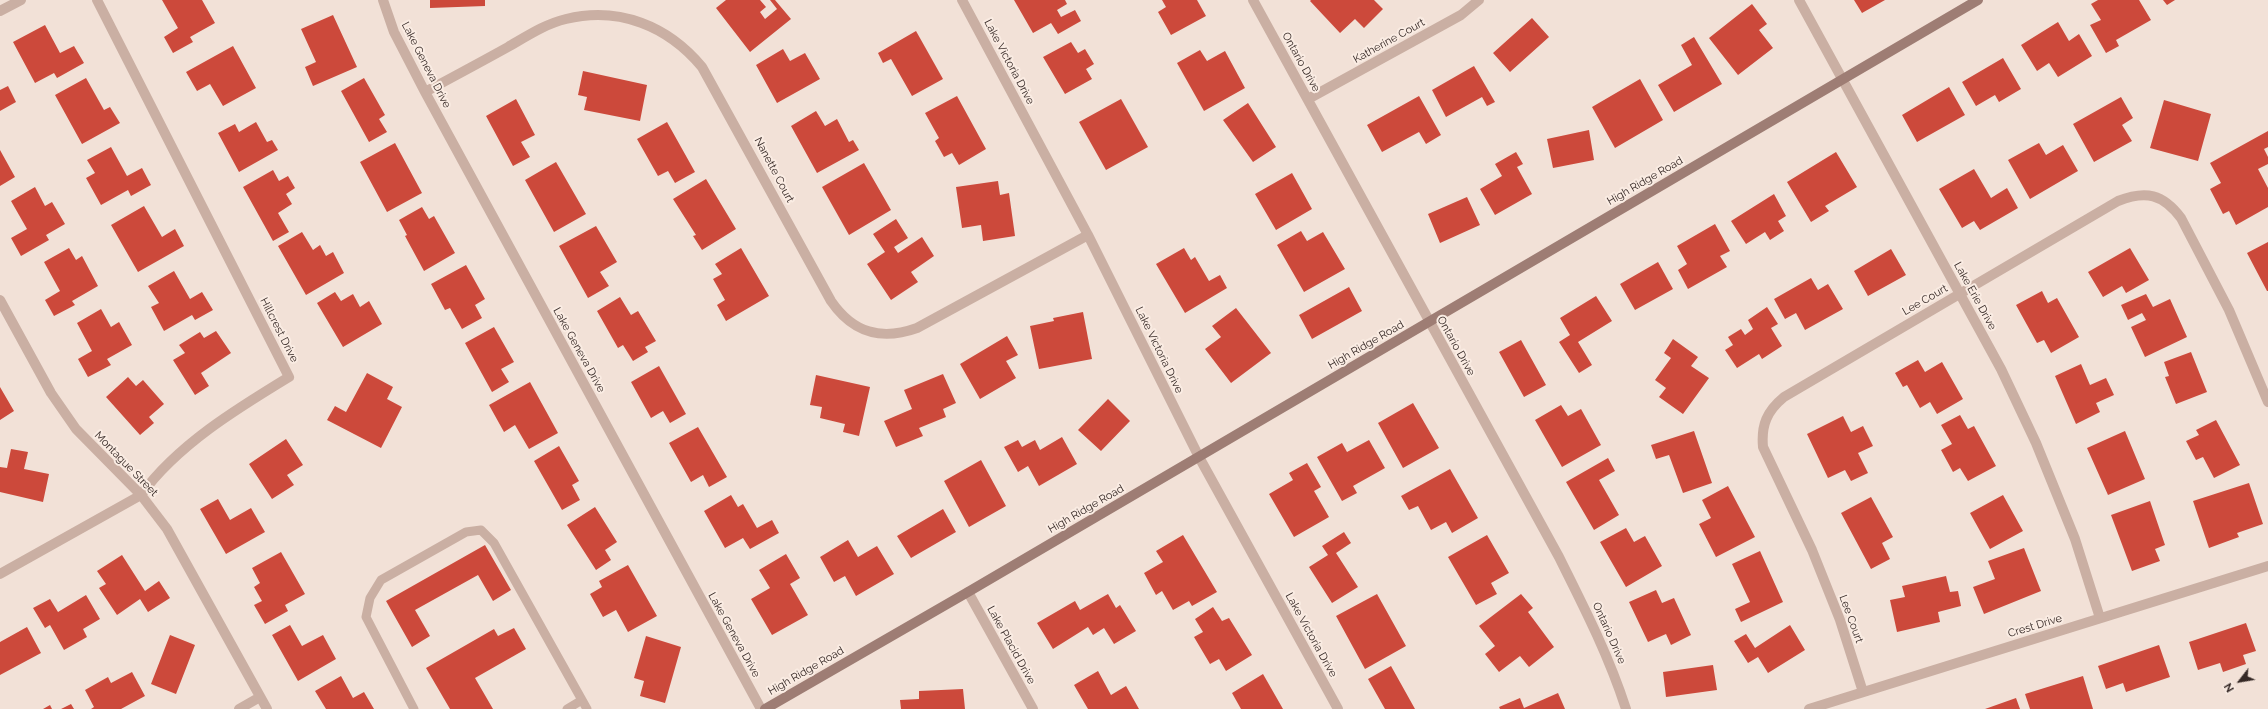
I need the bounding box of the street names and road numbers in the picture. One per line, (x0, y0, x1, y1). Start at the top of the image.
street label: Katherine Court (1351, 16, 1427, 66)
street label: Lake Victoria Drive (981, 17, 1037, 107)
street label: Lake Geneva Drive (399, 20, 453, 110)
street label: Ontario Drive (1279, 30, 1323, 94)
street label: Nanette Court (751, 135, 797, 205)
street label: High Ridge Road (1605, 154, 1685, 208)
street label: Lake Erie Drive (1951, 260, 1999, 332)
street label: Lee Court (1900, 282, 1950, 318)
street label: Hillcrest Drive (257, 295, 301, 365)
street label: Lake Geneva Drive (550, 305, 608, 395)
street label: Lake Victoria Drive (1132, 305, 1186, 395)
street label: Ontario Drive (1434, 314, 1478, 378)
street label: High Ridge Road (1326, 318, 1406, 372)
street label: Montague Street (92, 429, 160, 499)
street label: High Ridge Road (1046, 482, 1126, 536)
street label: Lake Geneva Drive (705, 590, 763, 680)
street label: Lake Victoria Drive (1282, 590, 1340, 680)
street label: Lee Court (1836, 593, 1866, 645)
street label: Ontario Drive (1590, 600, 1628, 666)
street label: Lake Placid Drive (984, 604, 1038, 686)
street label: Crest Drive (2006, 612, 2064, 640)
street label: High Ridge Road (766, 644, 846, 698)

